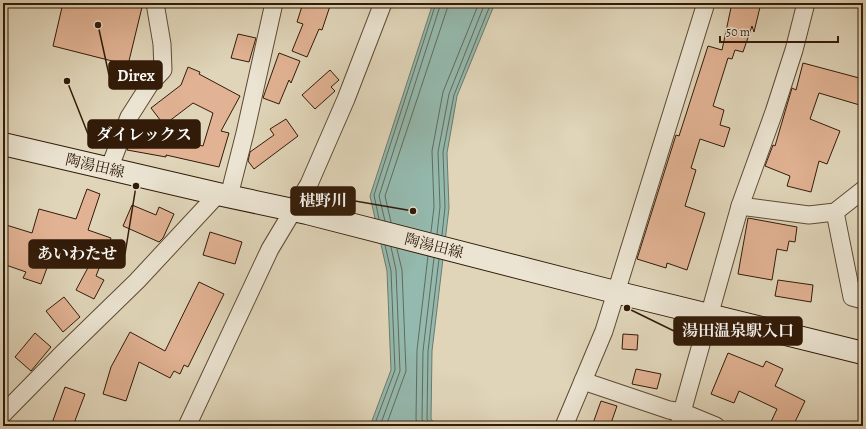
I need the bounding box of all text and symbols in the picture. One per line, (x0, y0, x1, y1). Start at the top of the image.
scale bar (720, 18, 838, 44)
text: 50 m (726, 24, 750, 40)
callout: Direx (109, 61, 162, 89)
text: Direx (117, 65, 155, 87)
callout: ダイレックス (88, 120, 200, 148)
text: ダイレックス (96, 124, 192, 146)
street label: 陶湯田線 (64, 150, 126, 182)
callout: 椹野川 (291, 187, 355, 215)
text: 椹野川 (299, 190, 347, 212)
street label: 陶湯田線 (402, 229, 466, 263)
callout: あいわたせ (29, 240, 125, 268)
text: あいわたせ (37, 243, 117, 265)
callout: 湯田温泉駅入口 (674, 317, 802, 345)
text: 湯田温泉駅入口 (682, 320, 794, 342)

